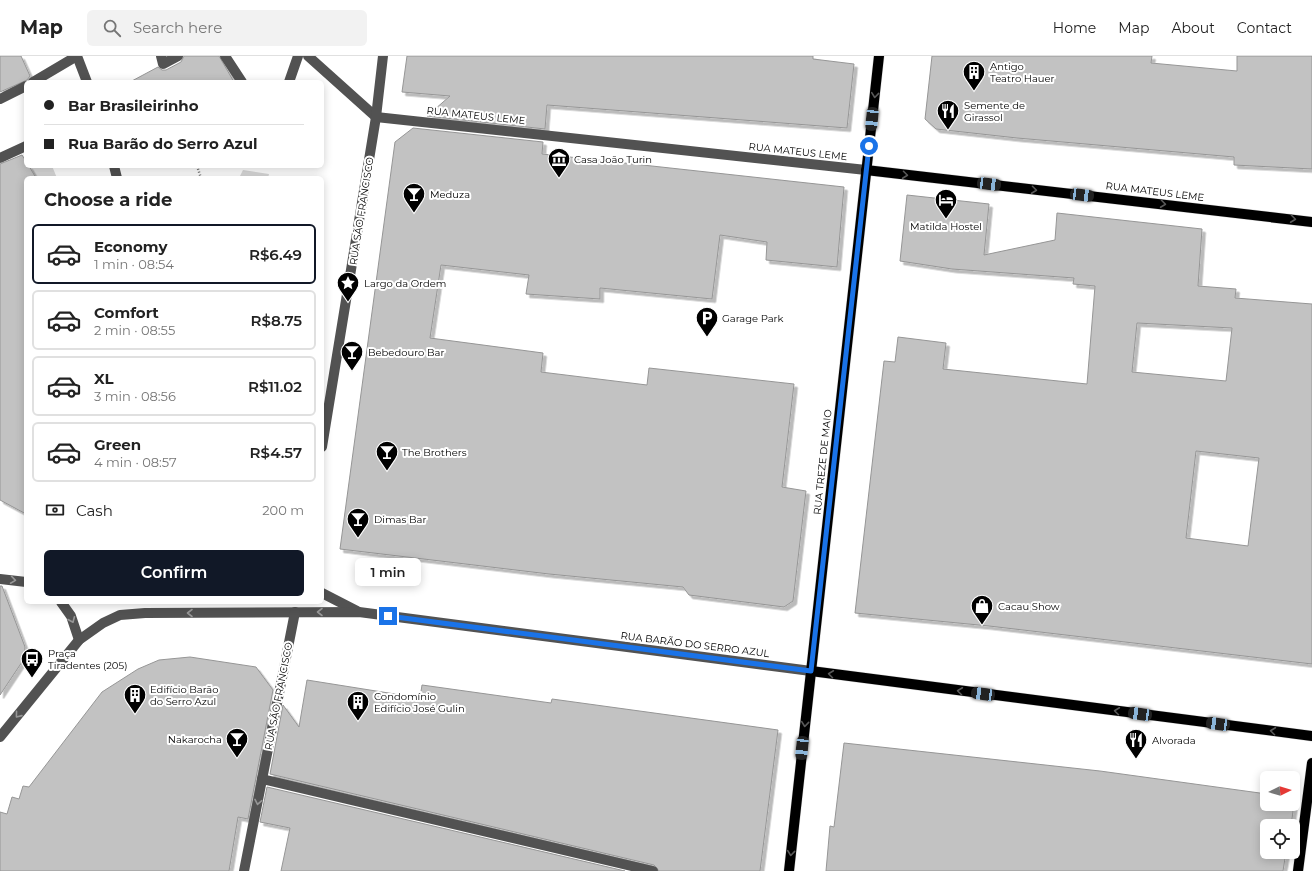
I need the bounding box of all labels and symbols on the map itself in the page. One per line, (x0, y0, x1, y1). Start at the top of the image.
building icon: Antigo Teatro Hauer (961, 59, 987, 92)
place label: Antigo Teatro Hauer (990, 60, 1055, 85)
one-way arrow (870, 92, 879, 98)
restaurant icon: Semente de Girassol (935, 98, 961, 131)
place label: Semente de Girassol (964, 99, 1025, 124)
street label: RUA MATEUS LEME (426, 104, 526, 127)
car (865, 106, 879, 132)
route start (860, 137, 878, 155)
street label: RUA MATEUS LEME (748, 140, 848, 163)
museum icon: Casa João Turin (546, 146, 572, 179)
place label: Casa João Turin (574, 153, 652, 166)
street label: RUA SÃO FRANCISCO (347, 156, 376, 266)
one-way arrow (902, 170, 908, 179)
car (976, 177, 1002, 191)
street label: RUA MATEUS LEME (1105, 179, 1205, 204)
bar icon: Meduza (401, 181, 427, 214)
one-way arrow (1031, 185, 1037, 194)
hotel icon: Matilda Hostel (933, 187, 959, 220)
place label: Meduza (430, 188, 470, 201)
car (1069, 188, 1095, 202)
one-way arrow (1160, 200, 1166, 209)
one-way arrow (1290, 214, 1296, 223)
place label: Matilda Hostel (910, 220, 982, 233)
place icon: Largo da Ordem (335, 270, 361, 303)
place label: Largo da Ordem (364, 277, 446, 290)
parking icon: Garage Park (694, 305, 720, 338)
place label: Garage Park (722, 312, 784, 325)
bar icon: Bebedouro Bar (339, 339, 365, 372)
place label: Bebedouro Bar (368, 346, 444, 359)
street label: RUA TREZE DE MAIO (810, 409, 835, 515)
bar icon: The Brothers (374, 439, 400, 472)
place label: The Brothers (402, 446, 467, 459)
bar icon: Dimas Bar (345, 506, 371, 539)
place label: Dimas Bar (374, 513, 426, 526)
callout: 1 min (355, 558, 421, 586)
one-way arrow (10, 576, 16, 585)
shop icon: Cacau Show (969, 593, 995, 626)
place label: Cacau Show (998, 600, 1060, 613)
route end (379, 607, 397, 625)
one-way arrow (317, 608, 323, 616)
one-way arrow (187, 609, 193, 617)
one-way arrow (67, 616, 75, 623)
street label: RUA BARÃO DO SERRO AZUL (620, 629, 770, 660)
street label: RUA SÃO FRANCISCO (262, 641, 295, 751)
bus stop icon: Praça Tiradentes (205) (19, 646, 45, 679)
place label: Praça Tiradentes (205) (48, 647, 127, 672)
one-way arrow (828, 670, 834, 679)
building icon: Edifício Barão do Serro Azul (122, 682, 148, 715)
place label: Edifício Barão do Serro Azul (150, 683, 219, 708)
one-way arrow (957, 686, 963, 695)
car (970, 686, 996, 702)
building icon: Condomínio Edifício José Gulin (345, 689, 371, 722)
place label: Condomínio Edifício José Gulin (374, 690, 465, 715)
car (1127, 706, 1153, 722)
one-way arrow (1114, 707, 1120, 716)
one-way arrow (15, 710, 22, 718)
car (1205, 716, 1231, 732)
one-way arrow (801, 721, 810, 727)
bar icon: Nakarocha (224, 726, 250, 759)
restaurant icon: Alvorada (1123, 727, 1149, 760)
one-way arrow (1270, 727, 1276, 736)
place label: Nakarocha (168, 733, 222, 746)
place label: Alvorada (1152, 734, 1196, 747)
car (795, 735, 809, 761)
north arrow (1260, 771, 1300, 811)
one-way arrow (254, 799, 262, 805)
one-way arrow (787, 850, 796, 856)

